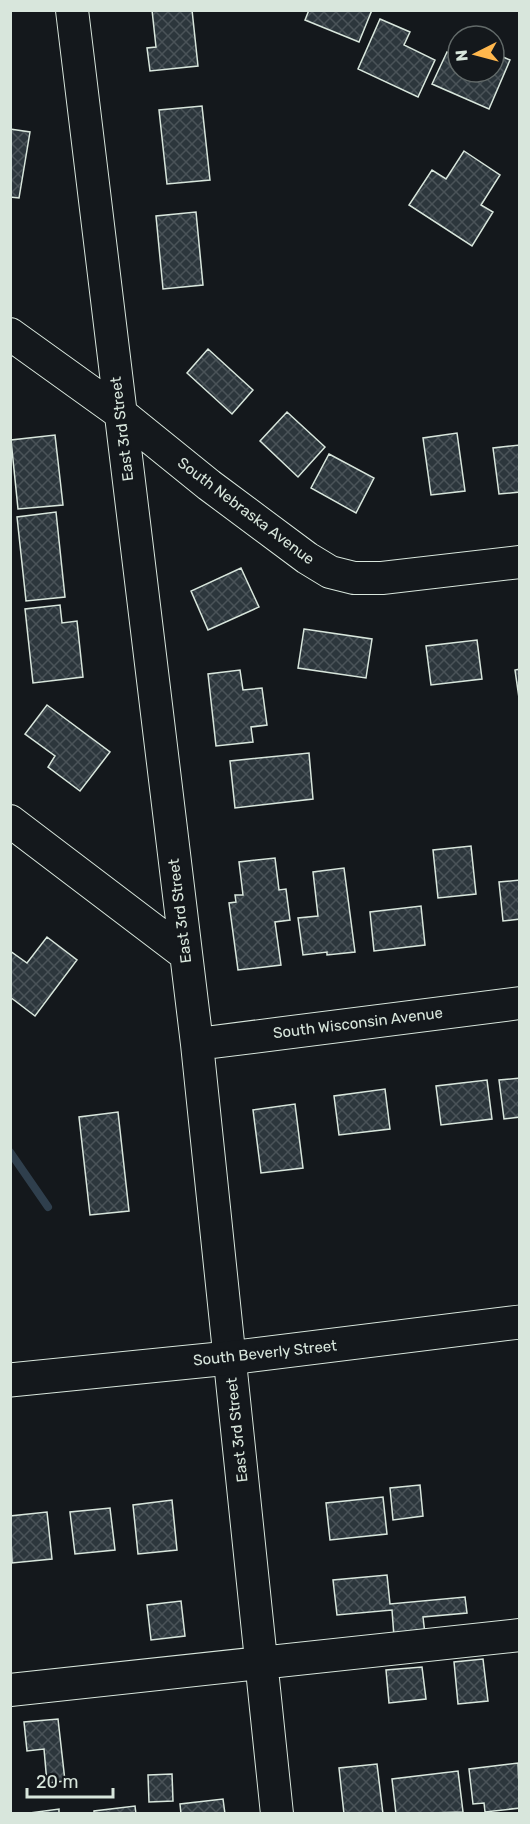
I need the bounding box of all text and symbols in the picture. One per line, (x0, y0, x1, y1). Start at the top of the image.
north arrow (446, 24, 506, 84)
text: N (452, 49, 472, 62)
street label: East 3rd Street (107, 376, 137, 482)
street label: South Nebraska Avenue (174, 454, 318, 568)
street label: East 3rd Street (165, 858, 195, 964)
street label: South Wisconsin Avenue (272, 1004, 444, 1042)
street label: South Beverly Street (192, 1336, 338, 1370)
street label: East 3rd Street (223, 1377, 251, 1483)
scale bar (27, 1761, 112, 1799)
text: 20 m (36, 1771, 78, 1793)

